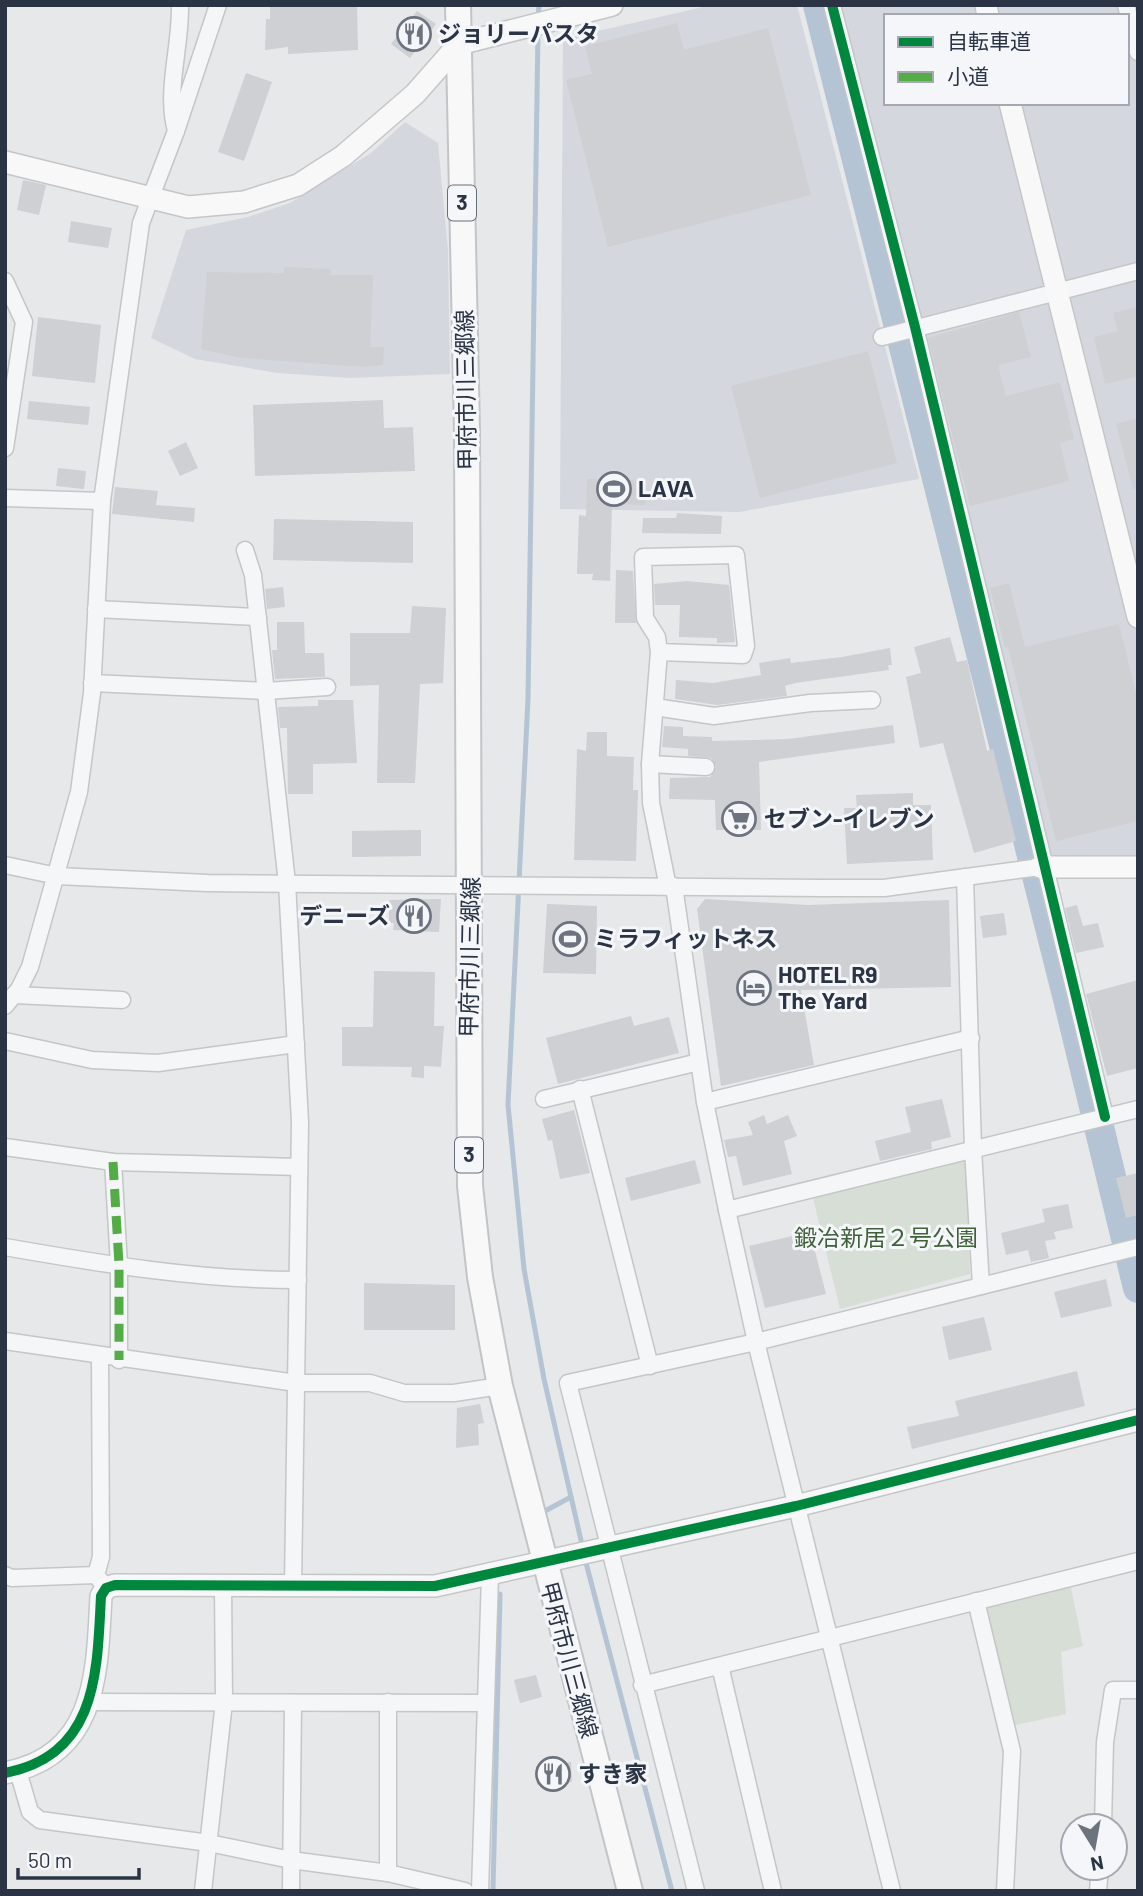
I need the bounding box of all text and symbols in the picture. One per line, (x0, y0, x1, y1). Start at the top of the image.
legend (884, 14, 1129, 105)
restaurant icon: ジョリーパスタ (395, 15, 433, 53)
place label: ジョリーパスタ (438, 19, 599, 47)
text: 自転車道 (947, 28, 1031, 53)
text: 小道 (947, 63, 989, 88)
road number: 3 (448, 186, 476, 220)
street label: 甲府市川三郷線 (450, 309, 480, 471)
sports icon: LAVA (595, 470, 633, 508)
place label: LAVA (638, 474, 694, 502)
supermarket icon: セブン-イレブン (720, 800, 758, 838)
place label: セブン-イレブン (764, 804, 934, 832)
street label: 甲府市川三郷線 (454, 876, 484, 1038)
restaurant icon: デニーズ (395, 897, 433, 935)
place label: デニーズ (299, 901, 390, 929)
sports icon: ミラフィットネス (551, 920, 589, 958)
place label: ミラフィットネス (594, 924, 778, 952)
place label: HOTEL R9 The Yard (778, 960, 878, 1014)
hotel icon: HOTEL R9 The Yard (735, 969, 773, 1007)
road number: 3 (455, 1138, 483, 1172)
park label: 鍛冶新居２号公園 (794, 1223, 978, 1251)
street label: 甲府市川三郷線 (536, 1578, 604, 1741)
restaurant icon: すき家 (534, 1755, 572, 1793)
place label: すき家 (578, 1759, 647, 1787)
north arrow (1059, 1812, 1129, 1882)
scale bar (18, 1836, 138, 1880)
text: 50 m (28, 1847, 72, 1872)
text: N (1089, 1852, 1106, 1877)

